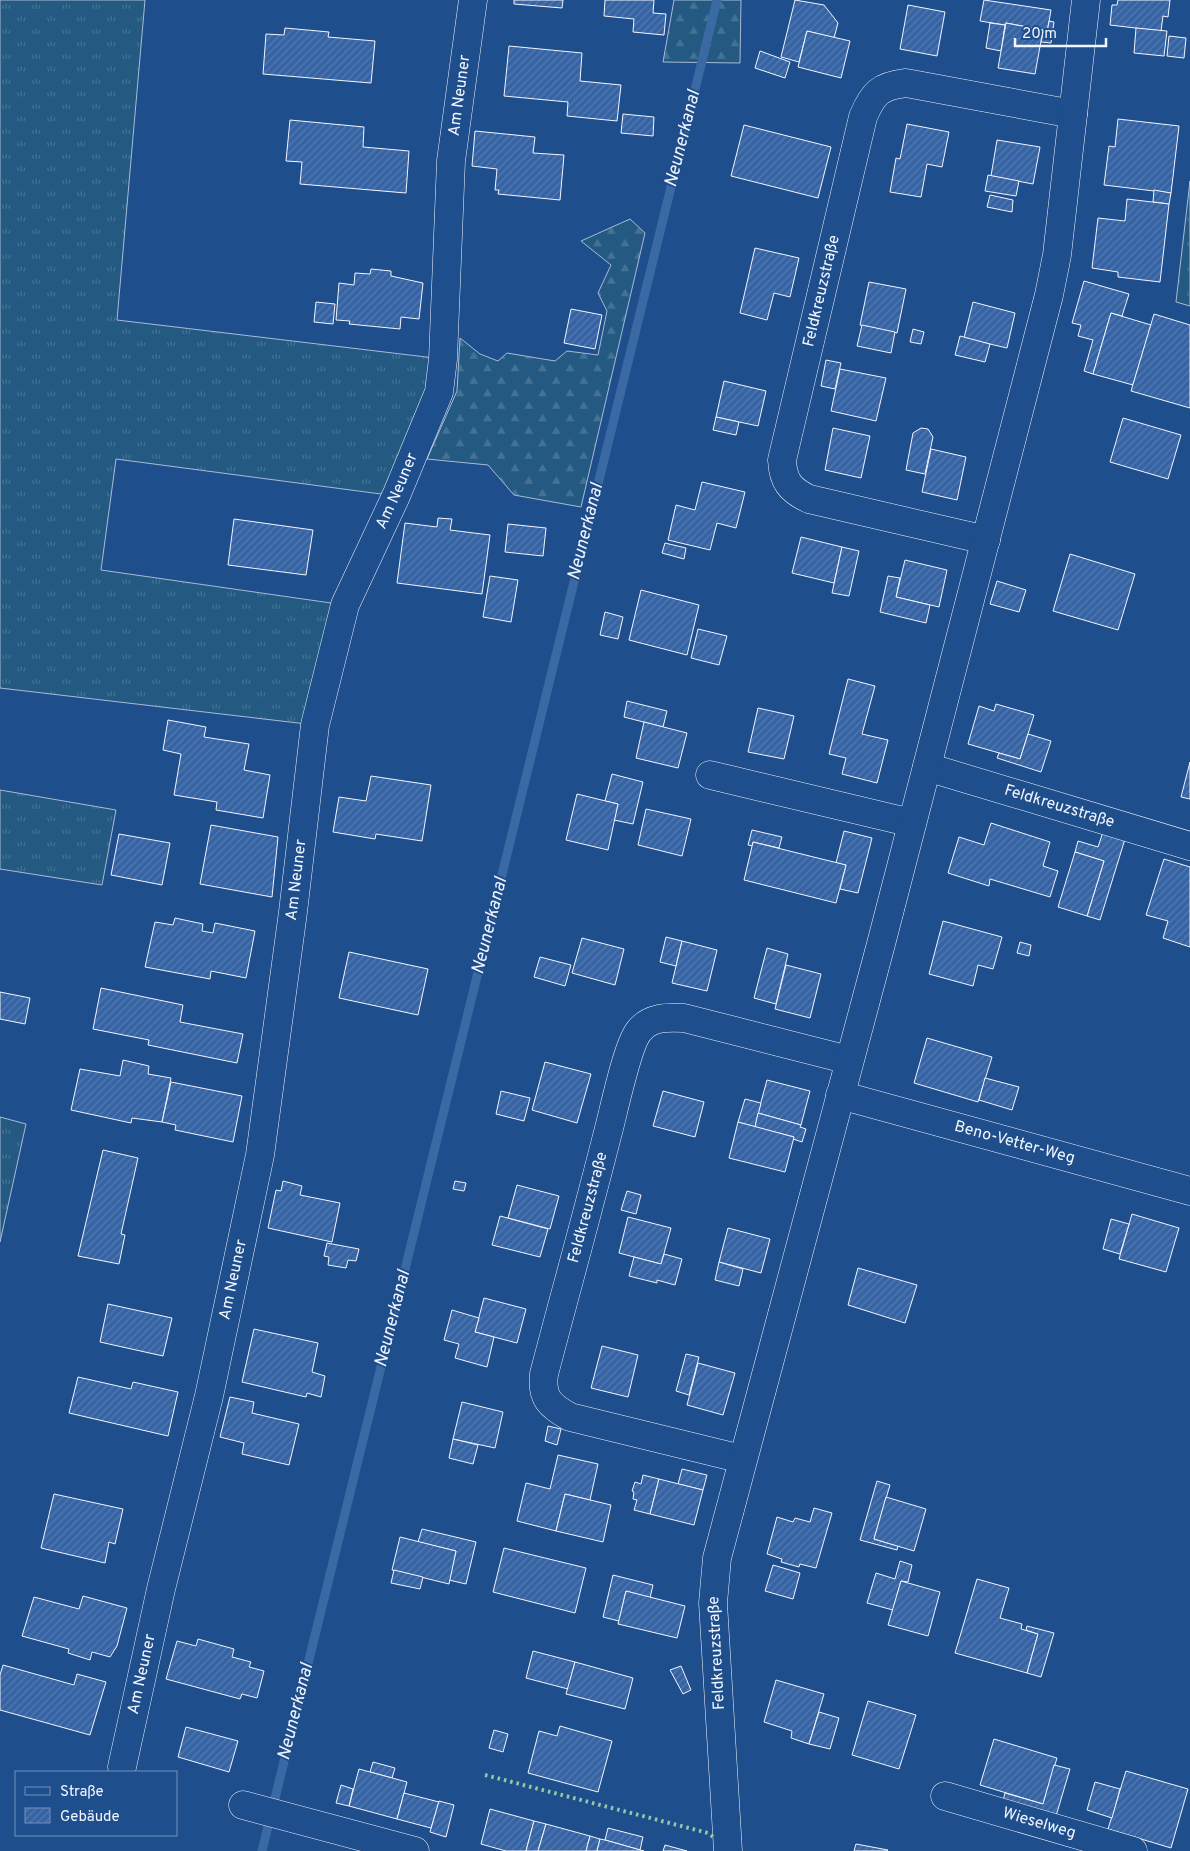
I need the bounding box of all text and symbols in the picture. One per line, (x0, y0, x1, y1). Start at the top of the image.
scale bar (1015, 15, 1106, 47)
text: 20 m (1022, 25, 1057, 44)
street label: Am Neuner (445, 54, 475, 137)
water label: Neunerkanal (660, 87, 706, 190)
street label: Feldkreuzstraße (799, 233, 845, 349)
street label: Am Neuner (372, 450, 423, 533)
water label: Neunerkanal (563, 480, 609, 583)
street label: Feldkreuzstraße (1002, 781, 1117, 833)
street label: Am Neuner (282, 838, 311, 922)
water label: Neunerkanal (467, 874, 513, 977)
street label: Beno-Vetter-Weg (952, 1117, 1077, 1169)
street label: Feldkreuzstraße (564, 1150, 612, 1265)
street label: Am Neuner (215, 1238, 252, 1322)
water label: Neunerkanal (370, 1267, 416, 1370)
street label: Feldkreuzstraße (704, 1596, 730, 1710)
street label: Am Neuner (124, 1632, 161, 1716)
water label: Neunerkanal (273, 1660, 319, 1763)
legend (15, 1771, 178, 1836)
text: Straße (60, 1783, 104, 1802)
street label: Wieselweg (1000, 1803, 1078, 1844)
text: Gebäude (60, 1808, 120, 1827)

